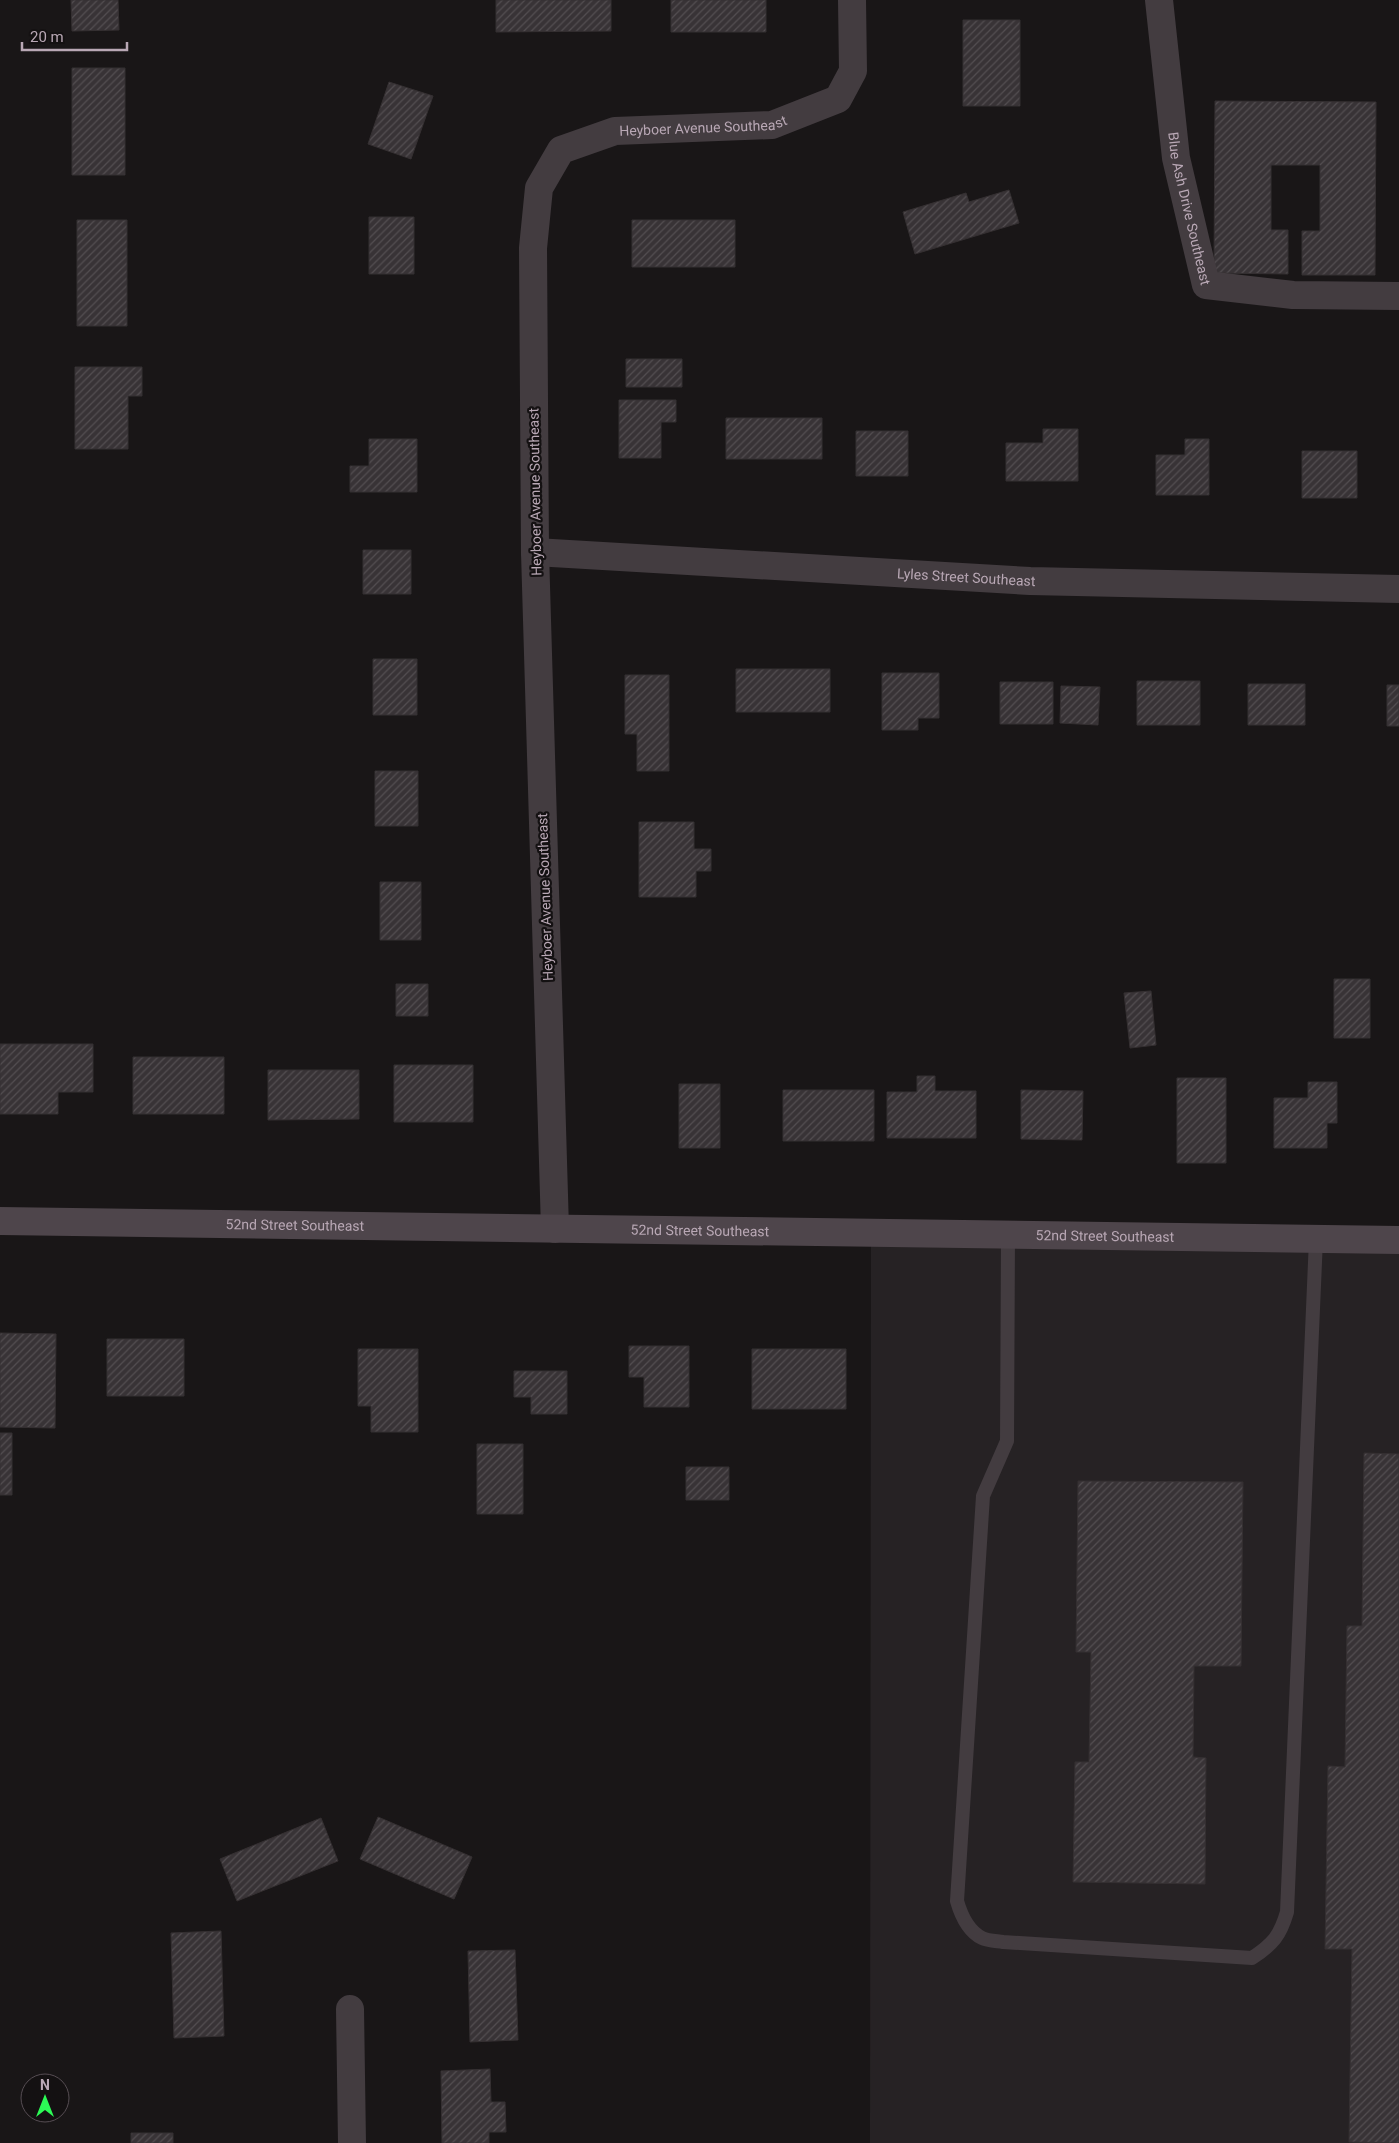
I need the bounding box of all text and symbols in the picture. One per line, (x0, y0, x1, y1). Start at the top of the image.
scale bar (22, 20, 128, 52)
text: 20 m (30, 28, 64, 46)
street label: Heyboer Avenue Southeast (619, 112, 789, 139)
street label: Blue Ash Drive Southeast (1165, 131, 1214, 287)
street label: Heyboer Avenue Southeast (526, 408, 544, 576)
street label: Lyles Street Southeast (897, 565, 1036, 589)
street label: Heyboer Avenue Southeast (534, 812, 556, 981)
street label: 52nd Street Southeast (226, 1216, 365, 1234)
street label: 52nd Street Southeast (631, 1222, 770, 1239)
street label: 52nd Street Southeast (1036, 1227, 1175, 1245)
north arrow (20, 2073, 70, 2123)
text: N (40, 2077, 50, 2093)

